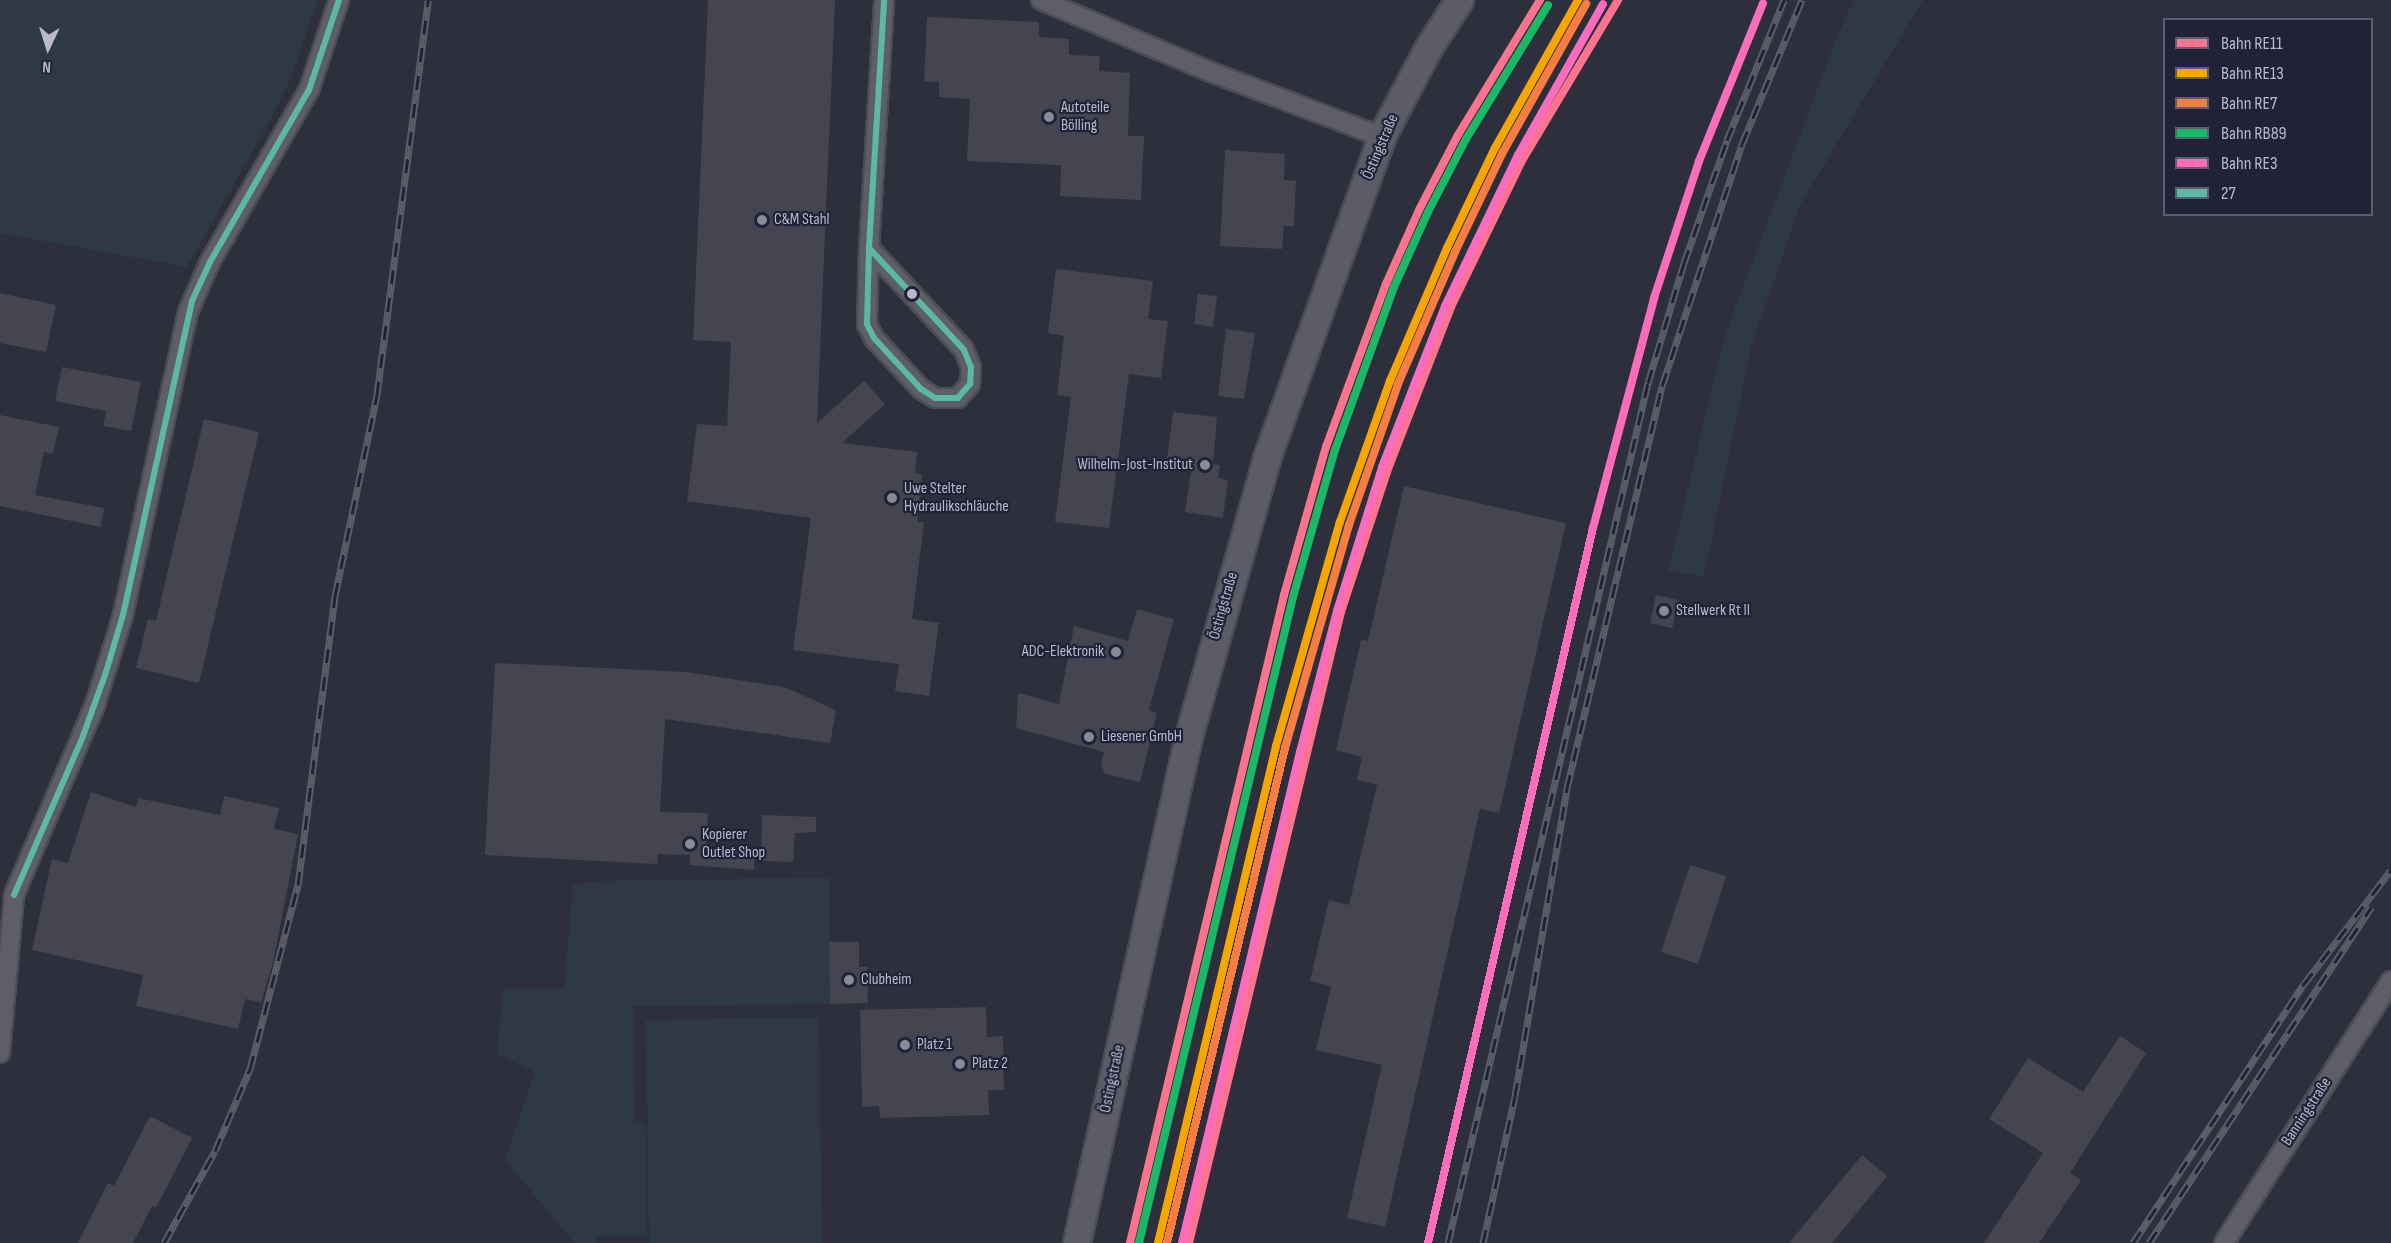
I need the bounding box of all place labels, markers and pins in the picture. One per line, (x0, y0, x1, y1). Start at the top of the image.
place label: Autoteile Bölling (1061, 98, 1109, 136)
marker: Autoteile Bölling (1042, 110, 1056, 124)
place label: C&M Stahl (774, 210, 830, 230)
marker: C&M Stahl (755, 213, 769, 227)
unlabelled marker (906, 288, 918, 300)
place label: Wilhelm-Jost-Institut (1077, 455, 1193, 475)
marker: Wilhelm-Jost-Institut (1198, 458, 1212, 472)
place label: Uwe Stelter Hydraulikschläuche (904, 479, 1009, 517)
marker: Uwe Stelter Hydraulikschläuche (885, 491, 899, 505)
place label: Stellwerk Rt II (1676, 601, 1750, 621)
marker: Stellwerk Rt II (1657, 604, 1671, 618)
place label: ADC-Elektronik (1022, 642, 1104, 662)
marker: ADC-Elektronik (1109, 645, 1123, 659)
place label: Liesener GmbH (1101, 727, 1182, 747)
marker: Liesener GmbH (1082, 730, 1096, 744)
place label: Kopierer Outlet Shop (702, 825, 765, 863)
marker: Kopierer Outlet Shop (683, 837, 697, 851)
place label: Clubheim (861, 970, 912, 990)
marker: Clubheim (842, 973, 856, 987)
place label: Platz 1 (917, 1035, 952, 1055)
marker: Platz 1 (898, 1038, 912, 1052)
place label: Platz 2 (972, 1054, 1008, 1074)
marker: Platz 2 (953, 1057, 967, 1071)

